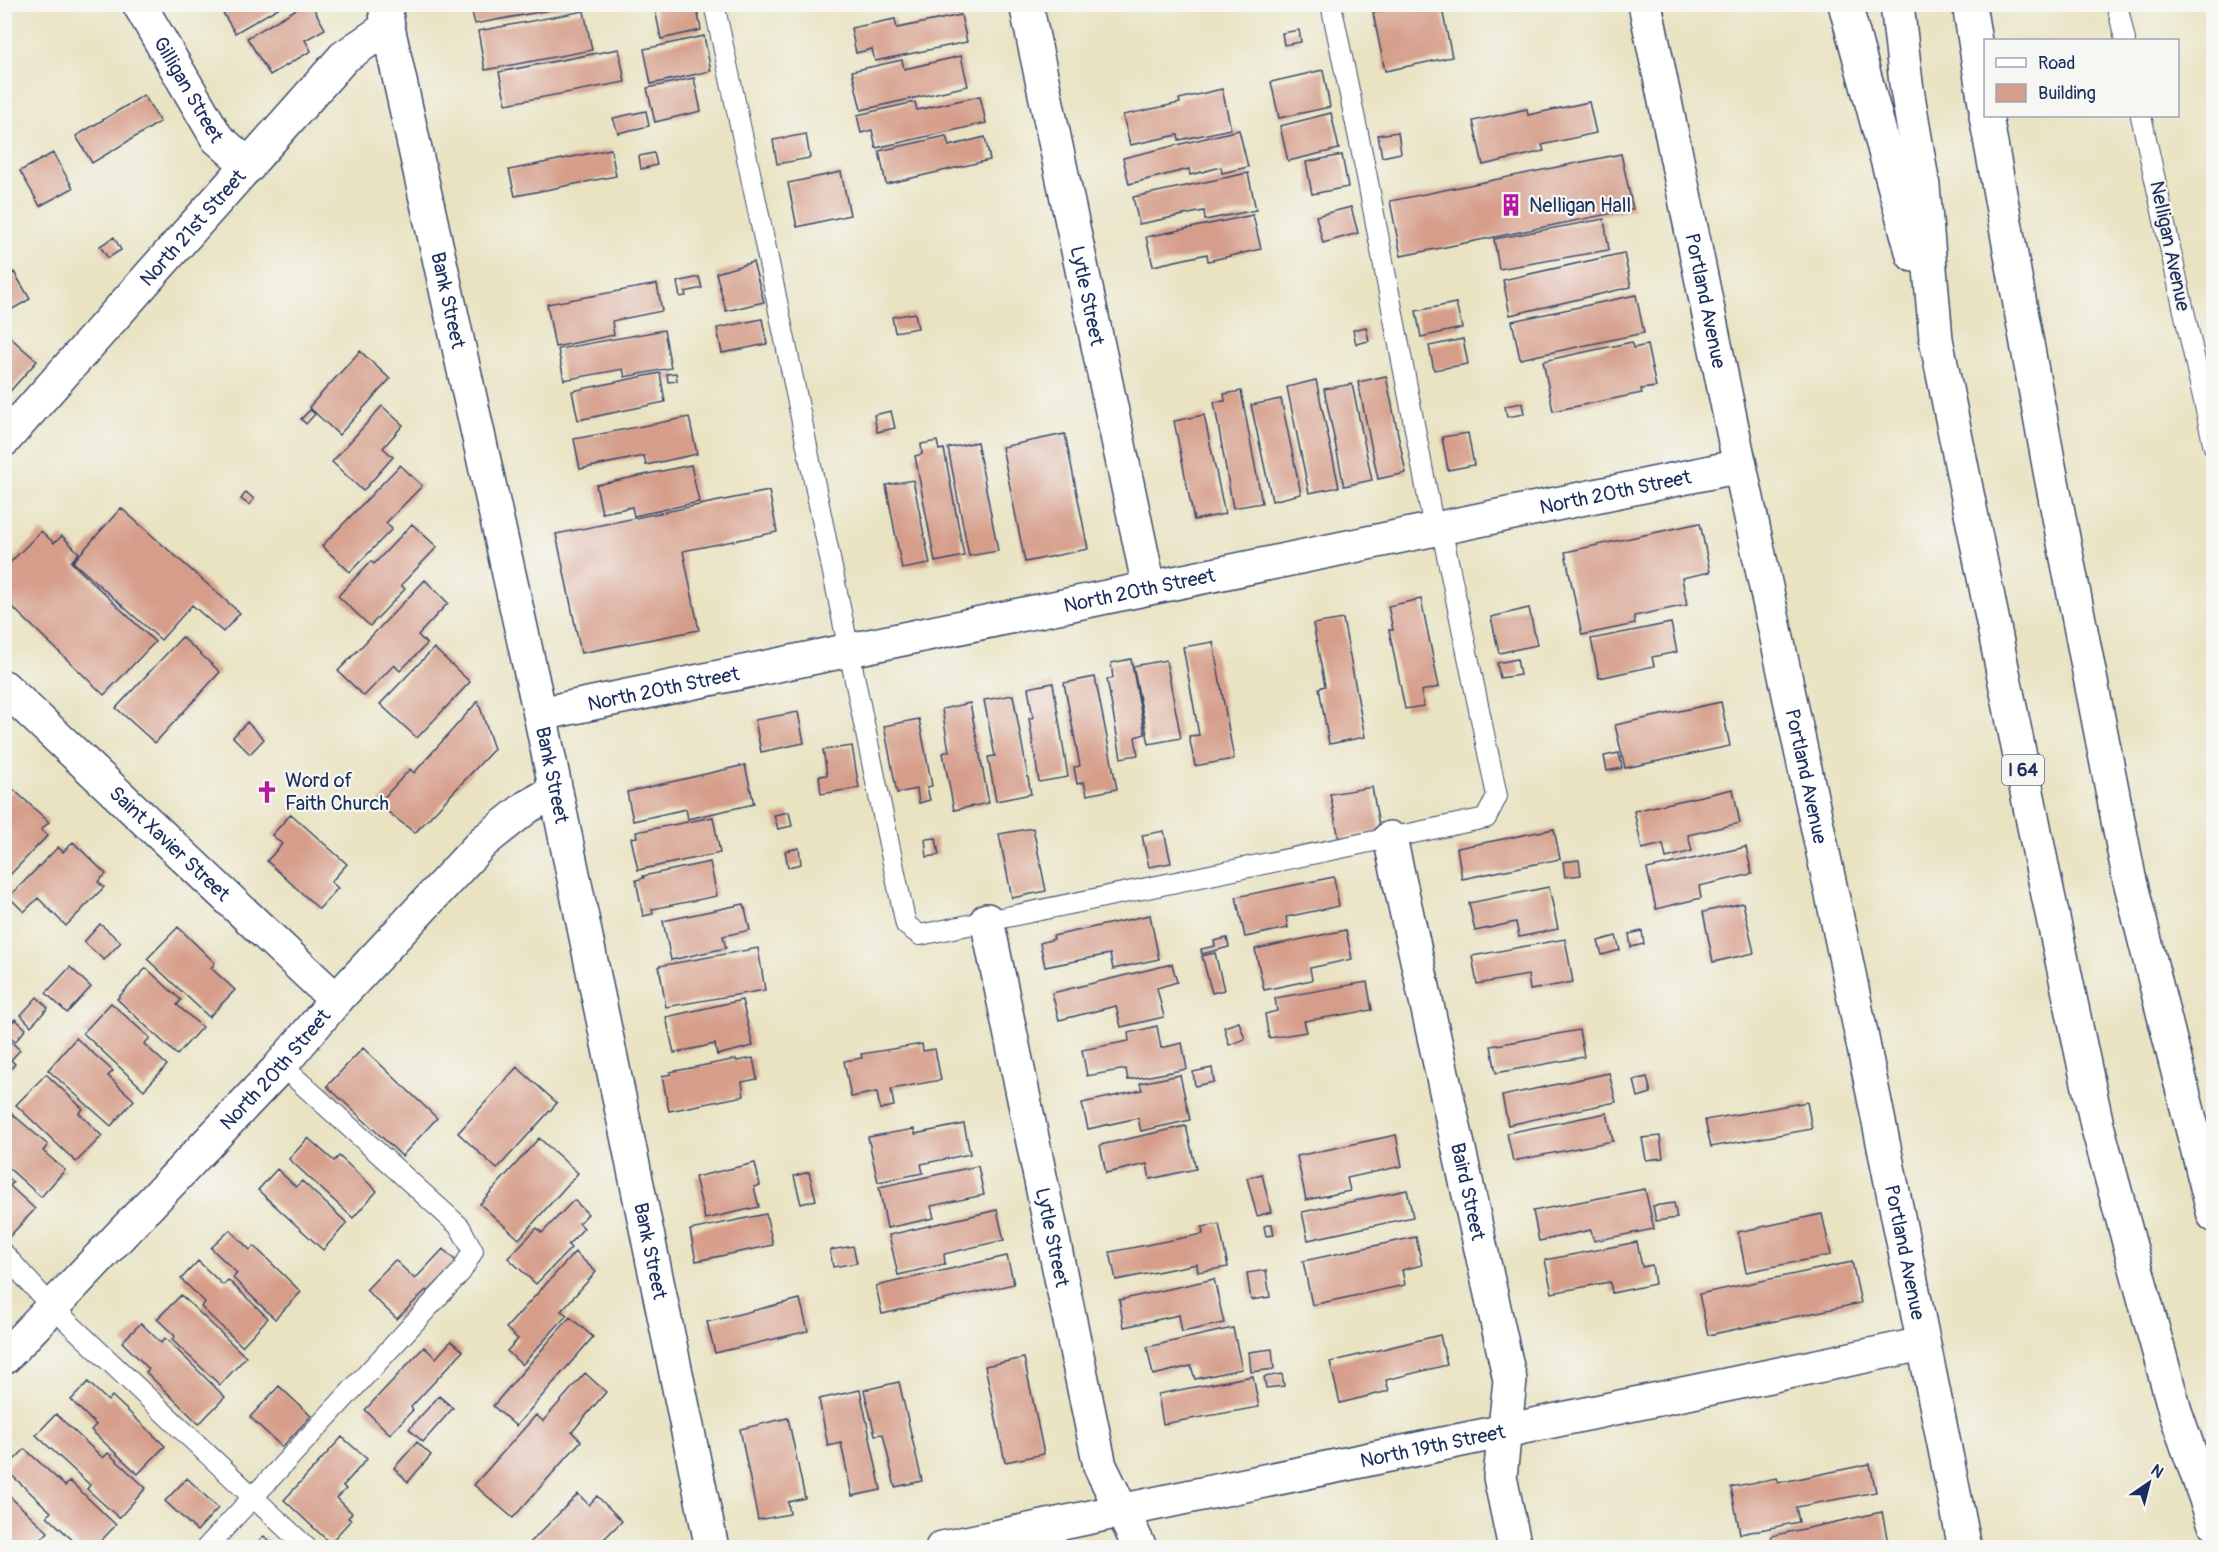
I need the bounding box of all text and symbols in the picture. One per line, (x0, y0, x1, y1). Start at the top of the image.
street label: Gilligan Street (148, 32, 230, 148)
legend (1984, 39, 2179, 117)
text: Road (2038, 52, 2075, 75)
text: Building (2038, 82, 2096, 105)
street label: North 21st Street (134, 163, 252, 291)
street label: Nelligan Avenue (2144, 179, 2196, 313)
building icon: Nelligan Hall (1498, 192, 1524, 218)
place label: Nelligan Hall (1529, 193, 1631, 218)
street label: Portland Avenue (1680, 231, 1732, 371)
street label: Lytle Street (1065, 244, 1110, 349)
street label: Bank Street (426, 249, 471, 352)
street label: North 20th Street (1537, 464, 1694, 520)
street label: North 20th Street (1061, 562, 1218, 618)
street label: North 20th Street (585, 660, 742, 716)
street label: Portland Avenue (1780, 706, 1833, 846)
street label: Bank Street (530, 724, 575, 827)
road number: I 64 (2002, 755, 2044, 785)
place label: Word of Faith Church (285, 768, 389, 816)
church icon: Word of Faith Church (254, 779, 280, 805)
street label: Saint Xavier Street (104, 781, 236, 907)
street label: North 20th Street (214, 1003, 336, 1135)
street label: Baird Street (1445, 1140, 1491, 1244)
street label: Portland Avenue (1879, 1182, 1931, 1322)
street label: Lytle Street (1030, 1185, 1075, 1290)
street label: Bank Street (629, 1200, 673, 1302)
street label: North 19th Street (1358, 1419, 1508, 1473)
north arrow (2119, 1453, 2179, 1513)
text: N (2147, 1460, 2167, 1483)

